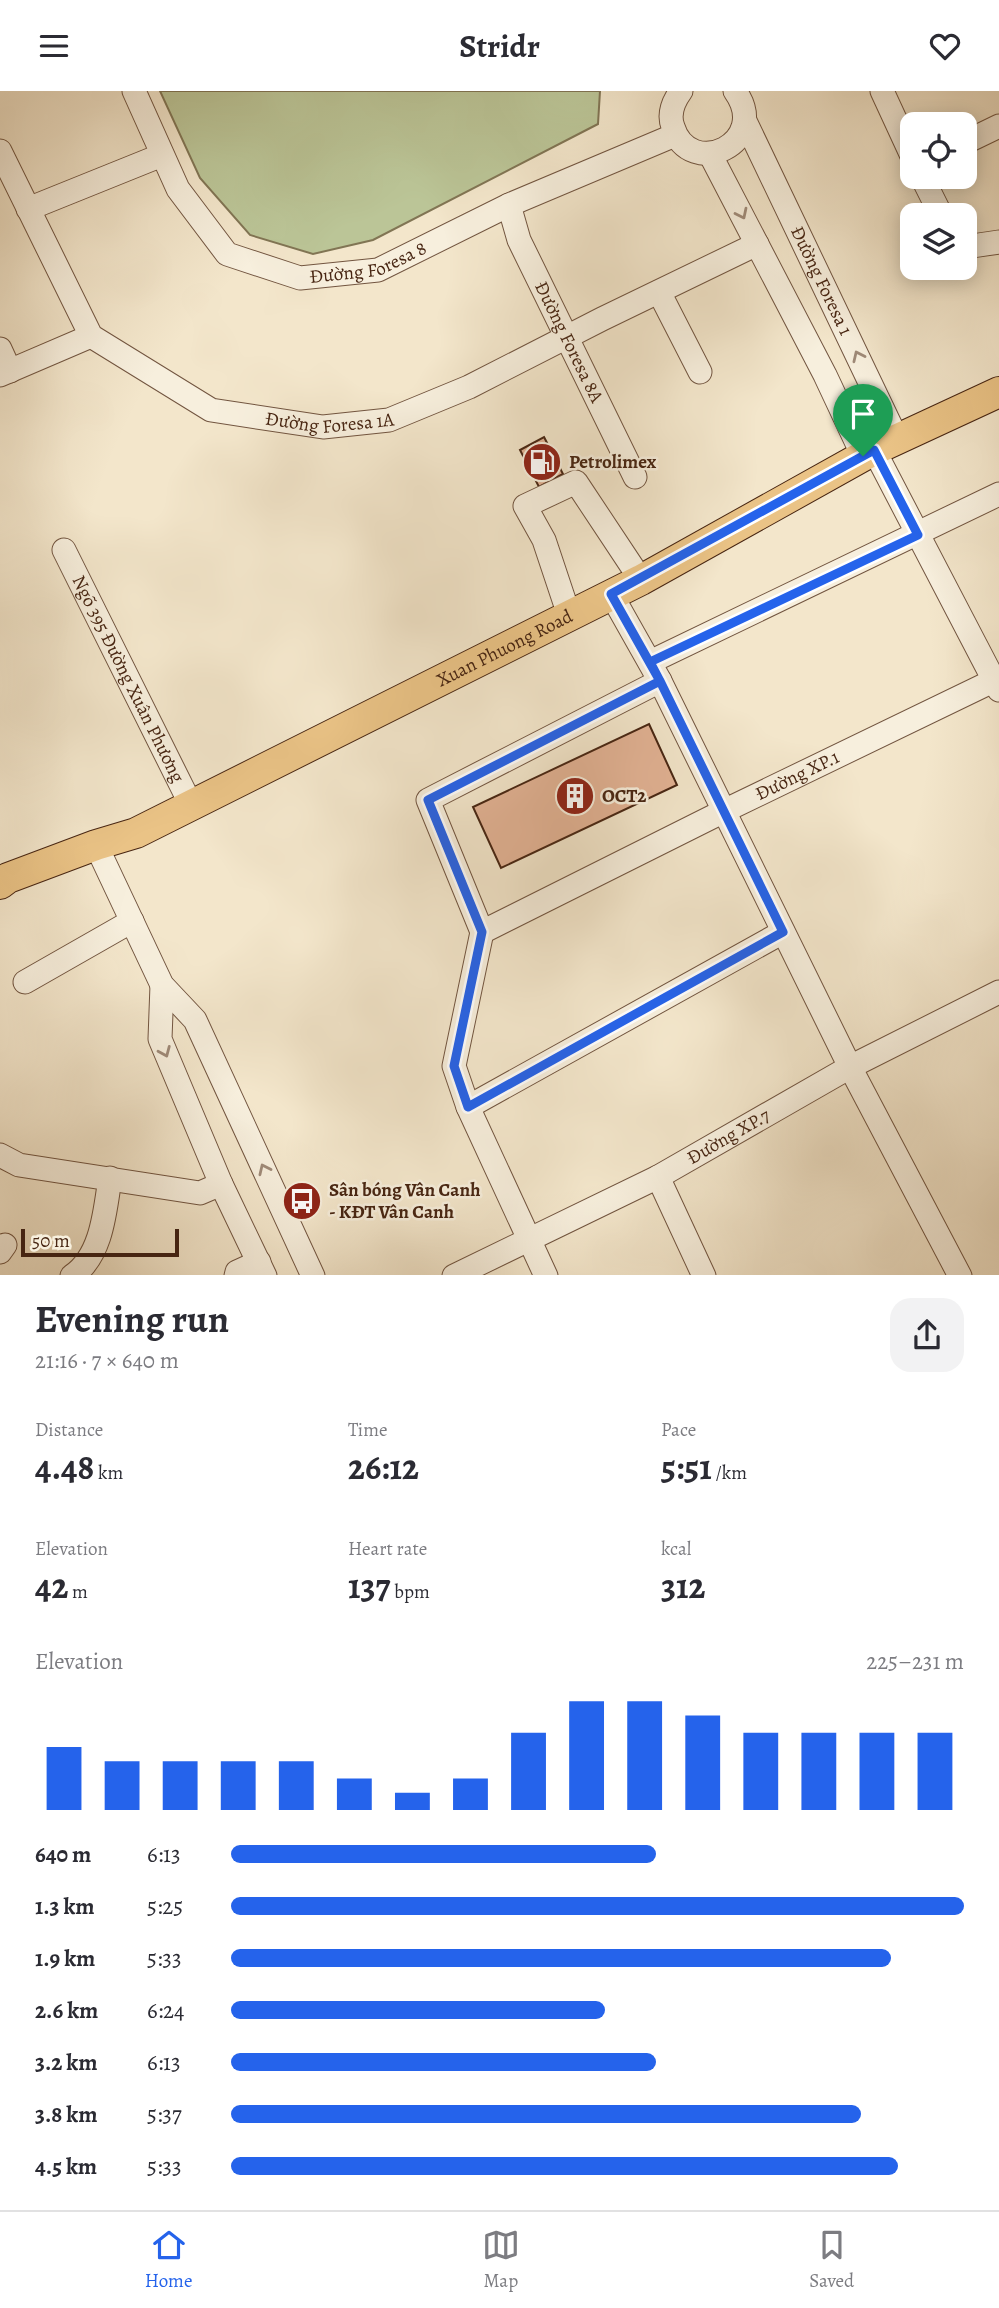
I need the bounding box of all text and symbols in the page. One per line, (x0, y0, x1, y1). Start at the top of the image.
text: Stridr (459, 24, 540, 68)
icon: menu (35, 27, 73, 65)
icon: heart (926, 27, 964, 65)
map controls (900, 112, 977, 280)
button: locate (900, 112, 977, 189)
button: layers (900, 203, 977, 280)
one-way arrow (734, 207, 748, 219)
street label: Đường Foresa 1 (784, 222, 859, 340)
street label: Đường Foresa 8 (308, 235, 431, 290)
street label: Đường Foresa 8A (528, 277, 610, 408)
one-way arrow (852, 351, 866, 363)
pin (833, 384, 893, 456)
icon: arrive (844, 395, 882, 433)
street label: Đường Foresa 1A (264, 405, 396, 440)
fuel station icon: Petrolimex (521, 441, 563, 483)
place label: Petrolimex (569, 449, 657, 475)
street label: Ngõ 395 Đường Xuân Phương (66, 571, 191, 787)
street label: Xuan Phuong Road (432, 603, 578, 693)
street label: Đường XP.1 (751, 744, 844, 807)
building icon: OCT2 (554, 775, 596, 817)
place label: OCT2 (602, 783, 646, 809)
one-way arrow (157, 1045, 171, 1057)
street label: Đường XP.7 (682, 1102, 775, 1171)
one-way arrow (258, 1164, 272, 1176)
place label: Sân bóng Vân Canh - KĐT Vân Canh (329, 1177, 480, 1225)
bus stop icon: Sân bóng Vân Canh - KĐT Vân Canh (281, 1180, 323, 1222)
scale bar (21, 1227, 178, 1258)
text: 50 m (32, 1228, 70, 1254)
text: Evening run (35, 1293, 229, 1345)
button: share (890, 1298, 964, 1372)
text: 21:16 · 7 × 640 m (35, 1345, 179, 1376)
text: Distance (35, 1417, 103, 1443)
text: Time (348, 1417, 387, 1443)
text: Pace (661, 1417, 696, 1443)
text: 4.48 (35, 1443, 94, 1491)
text: 26:12 (348, 1443, 419, 1491)
text: 5:51 (661, 1443, 712, 1491)
text: km (94, 1460, 123, 1486)
text: /km (712, 1460, 747, 1486)
text: Elevation (35, 1536, 108, 1562)
text: Heart rate (348, 1536, 427, 1562)
text: kcal (661, 1536, 691, 1562)
text: 42 (35, 1562, 68, 1610)
text: 137 (348, 1562, 391, 1610)
text: 312 (661, 1562, 706, 1610)
text: m (68, 1579, 88, 1605)
text: bpm (391, 1579, 430, 1605)
text: Elevation (35, 1646, 123, 1677)
text: 225–231 m (866, 1646, 964, 1677)
text: 640 m (35, 1839, 91, 1870)
text: 6:13 (147, 1839, 181, 1870)
text: 1.3 km (35, 1891, 95, 1922)
text: 5:25 (147, 1891, 183, 1922)
text: 1.9 km (35, 1943, 95, 1974)
text: 5:33 (147, 1943, 182, 1974)
text: 2.6 km (35, 1995, 98, 2026)
text: 6:24 (147, 1995, 184, 2026)
text: 3.2 km (35, 2047, 98, 2078)
text: 6:13 (147, 2047, 181, 2078)
text: 3.8 km (35, 2099, 97, 2130)
text: 5:37 (147, 2099, 182, 2130)
text: 4.5 km (35, 2151, 97, 2182)
text: 5:33 (147, 2151, 182, 2182)
tab: Home (145, 2226, 192, 2294)
tab: Map (482, 2226, 520, 2294)
tab: Saved (809, 2226, 854, 2294)

